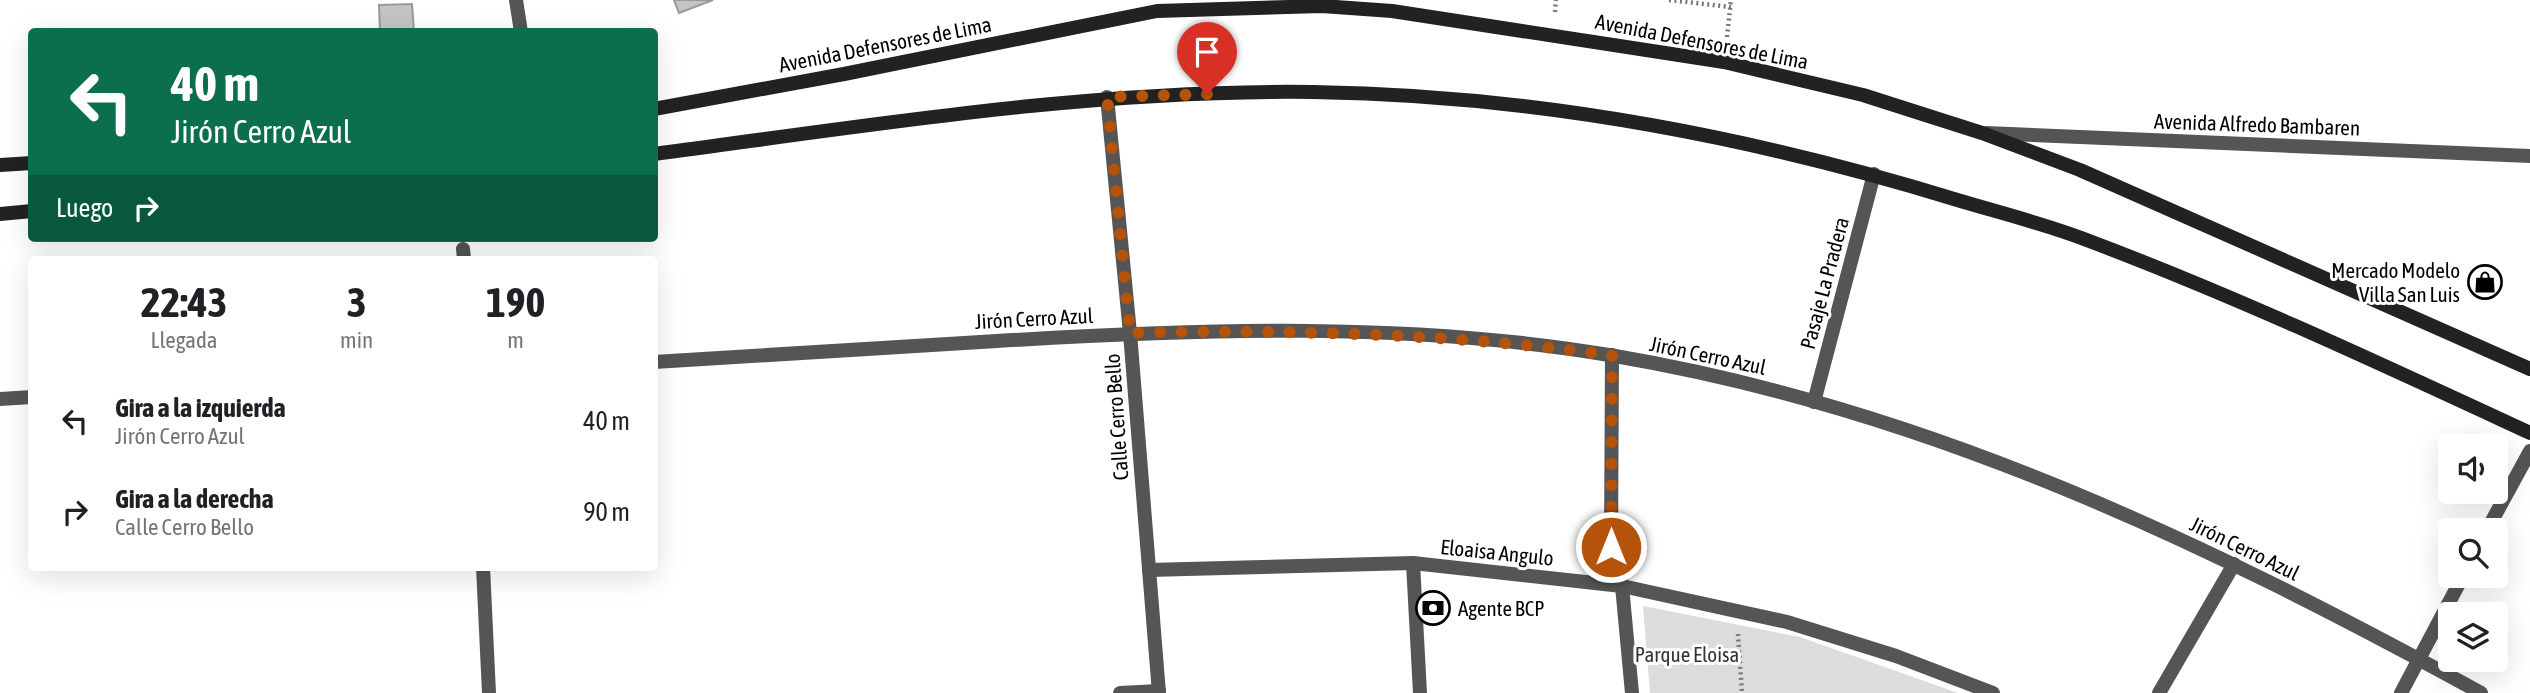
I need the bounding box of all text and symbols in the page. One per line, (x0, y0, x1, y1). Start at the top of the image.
street label: Avenida Defensores de Lima (1594, 9, 1810, 73)
street label: Avenida Defensores de Lima (777, 12, 993, 76)
pin (1177, 22, 1237, 94)
icon: arrive (1188, 33, 1226, 71)
text: 40 m (171, 55, 259, 111)
icon: left (56, 56, 147, 147)
street label: Avenida Alfredo Bambaren (2153, 108, 2361, 140)
text: Jirón Cerro Azul (171, 113, 351, 150)
icon: right (127, 189, 165, 227)
text: Luego (56, 193, 113, 223)
street label: Pasaje La Pradera (1795, 214, 1853, 352)
place label: Mercado Modelo Villa San Luis (2331, 258, 2460, 306)
shop icon: Mercado Modelo Villa San Luis (2466, 263, 2504, 301)
text: 22:43 (141, 278, 227, 326)
text: 3 (347, 278, 366, 326)
text: 190 (486, 278, 545, 326)
street label: Jirón Cerro Azul (974, 303, 1094, 333)
text: Llegada (151, 327, 218, 353)
text: min (340, 327, 373, 353)
text: m (507, 327, 524, 353)
street label: Jirón Cerro Azul (1648, 331, 1769, 379)
street label: Calle Cerro Bello (1100, 353, 1132, 481)
text: Gira a la izquierda (115, 393, 286, 423)
icon: left (56, 402, 94, 440)
text: 40 m (583, 406, 630, 436)
text: Jirón Cerro Azul (115, 423, 245, 449)
map controls (2438, 434, 2508, 672)
button: sound (2438, 434, 2508, 504)
text: Gira a la derecha (115, 484, 274, 514)
icon: right (56, 493, 94, 531)
text: 90 m (583, 497, 630, 527)
position arrow (1574, 510, 1648, 584)
street label: Jirón Cerro Azul (2187, 511, 2304, 585)
text: Calle Cerro Bello (115, 514, 254, 540)
button: search (2438, 518, 2508, 588)
street label: Eloaisa Angulo (1439, 534, 1555, 570)
bank icon: Agente BCP (1414, 589, 1452, 627)
place label: Agente BCP (1458, 596, 1545, 620)
button: layers (2438, 602, 2508, 672)
park label: Parque Eloisa (1635, 642, 1739, 666)

